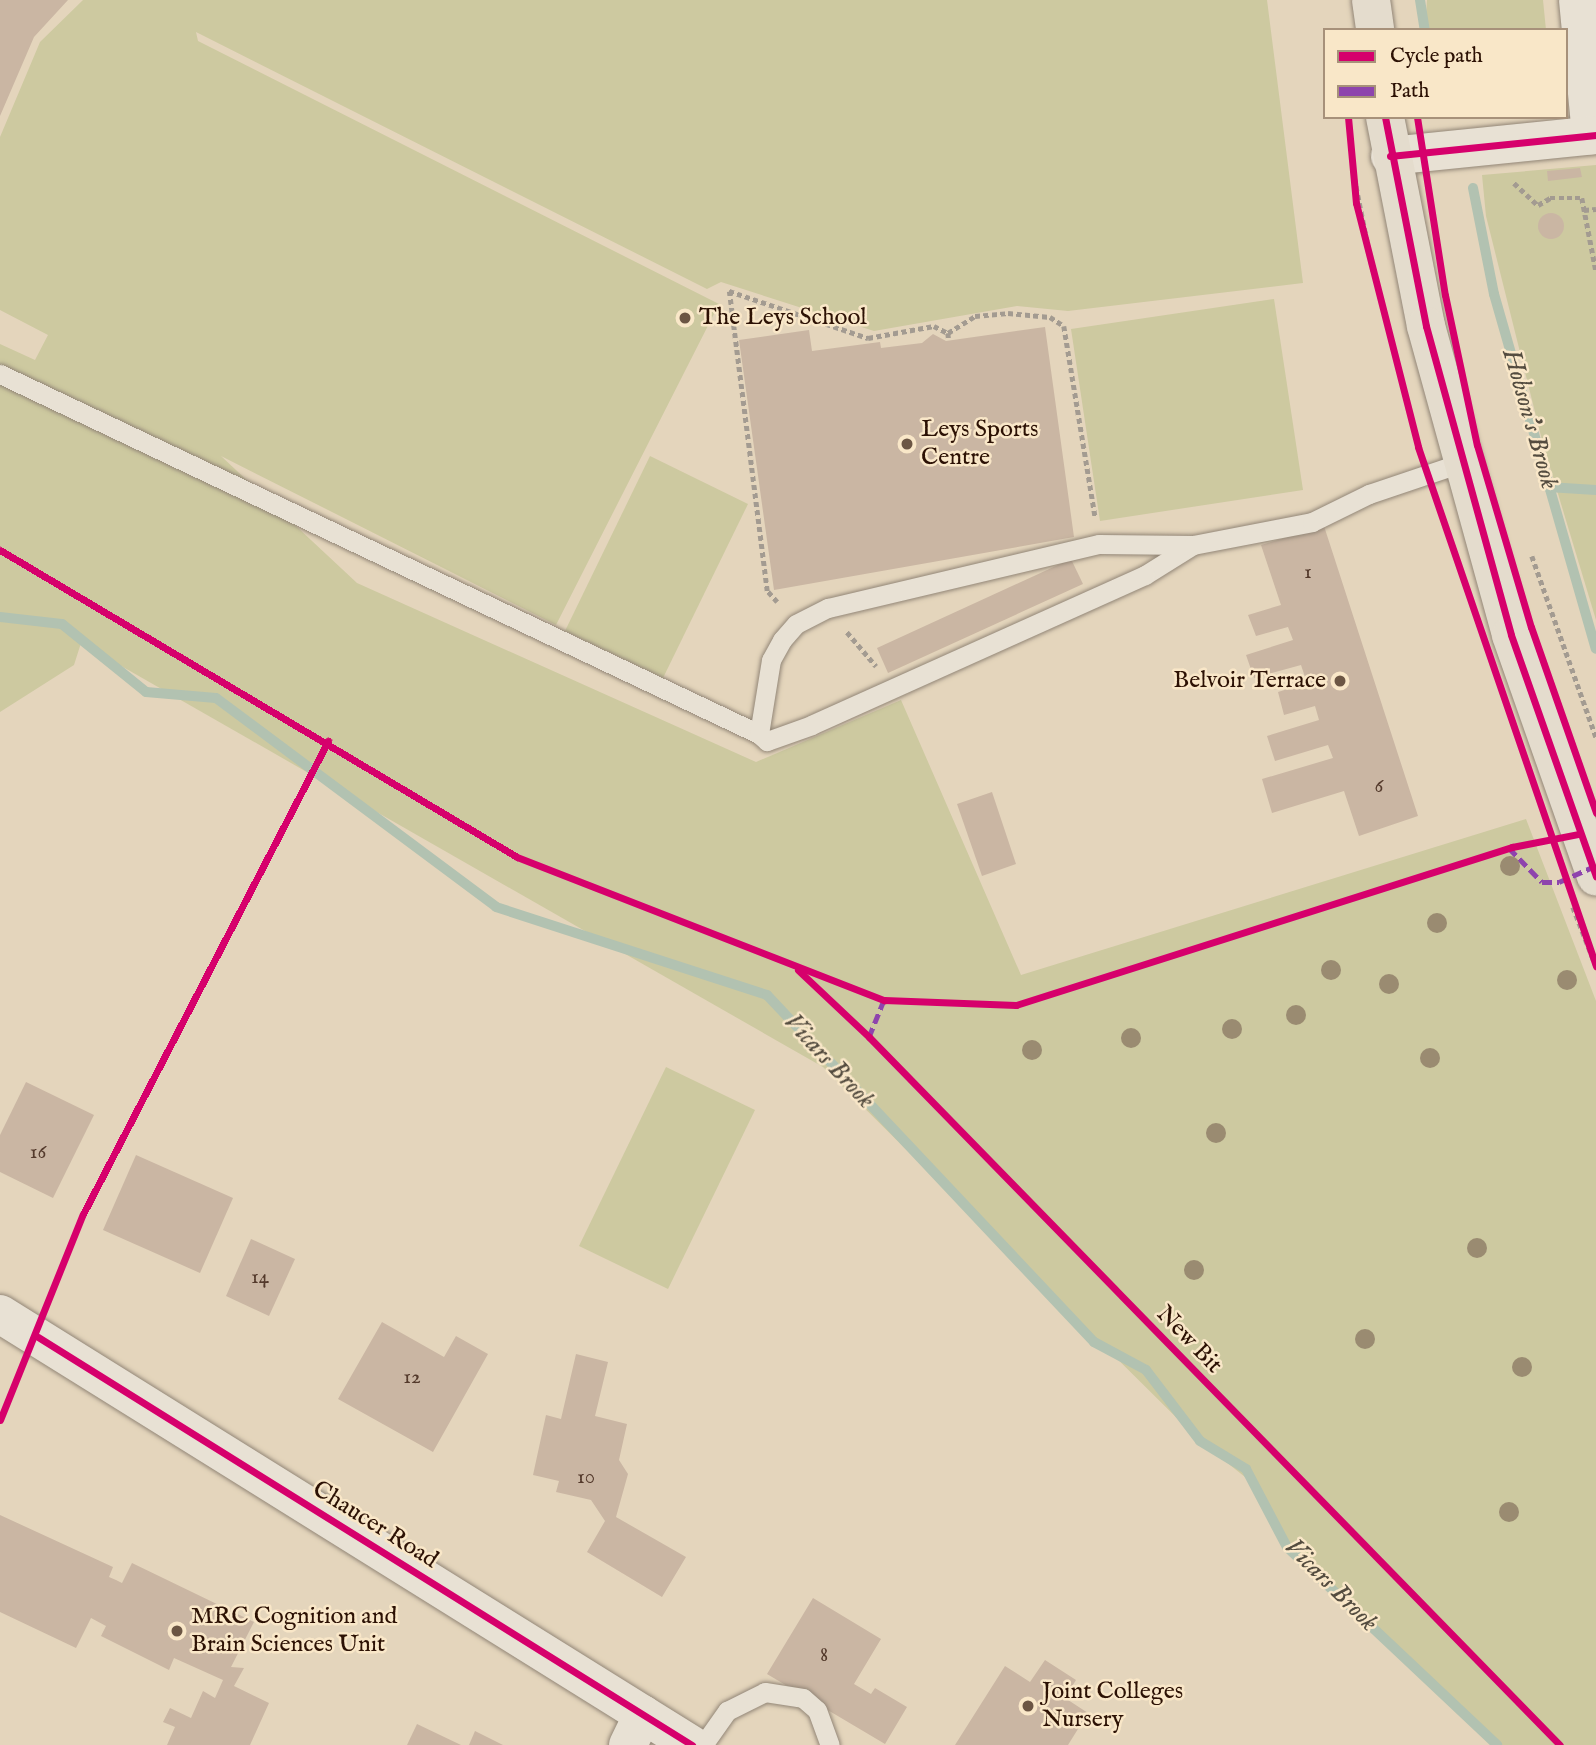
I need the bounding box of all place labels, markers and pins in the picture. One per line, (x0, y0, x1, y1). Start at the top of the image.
place label: The Leys School (699, 304, 867, 332)
marker: The Leys School (677, 310, 693, 326)
place label: Leys Sports Centre (921, 416, 1038, 472)
marker: Leys Sports Centre (899, 436, 915, 452)
place label: Belvoir Terrace (1173, 667, 1326, 695)
marker: Belvoir Terrace (1332, 673, 1348, 689)
place label: MRC Cognition and Brain Sciences Unit (191, 1603, 397, 1659)
marker: MRC Cognition and Brain Sciences Unit (169, 1623, 185, 1639)
place label: Joint Colleges Nursery (1042, 1678, 1183, 1734)
marker: Joint Colleges Nursery (1020, 1698, 1036, 1714)

